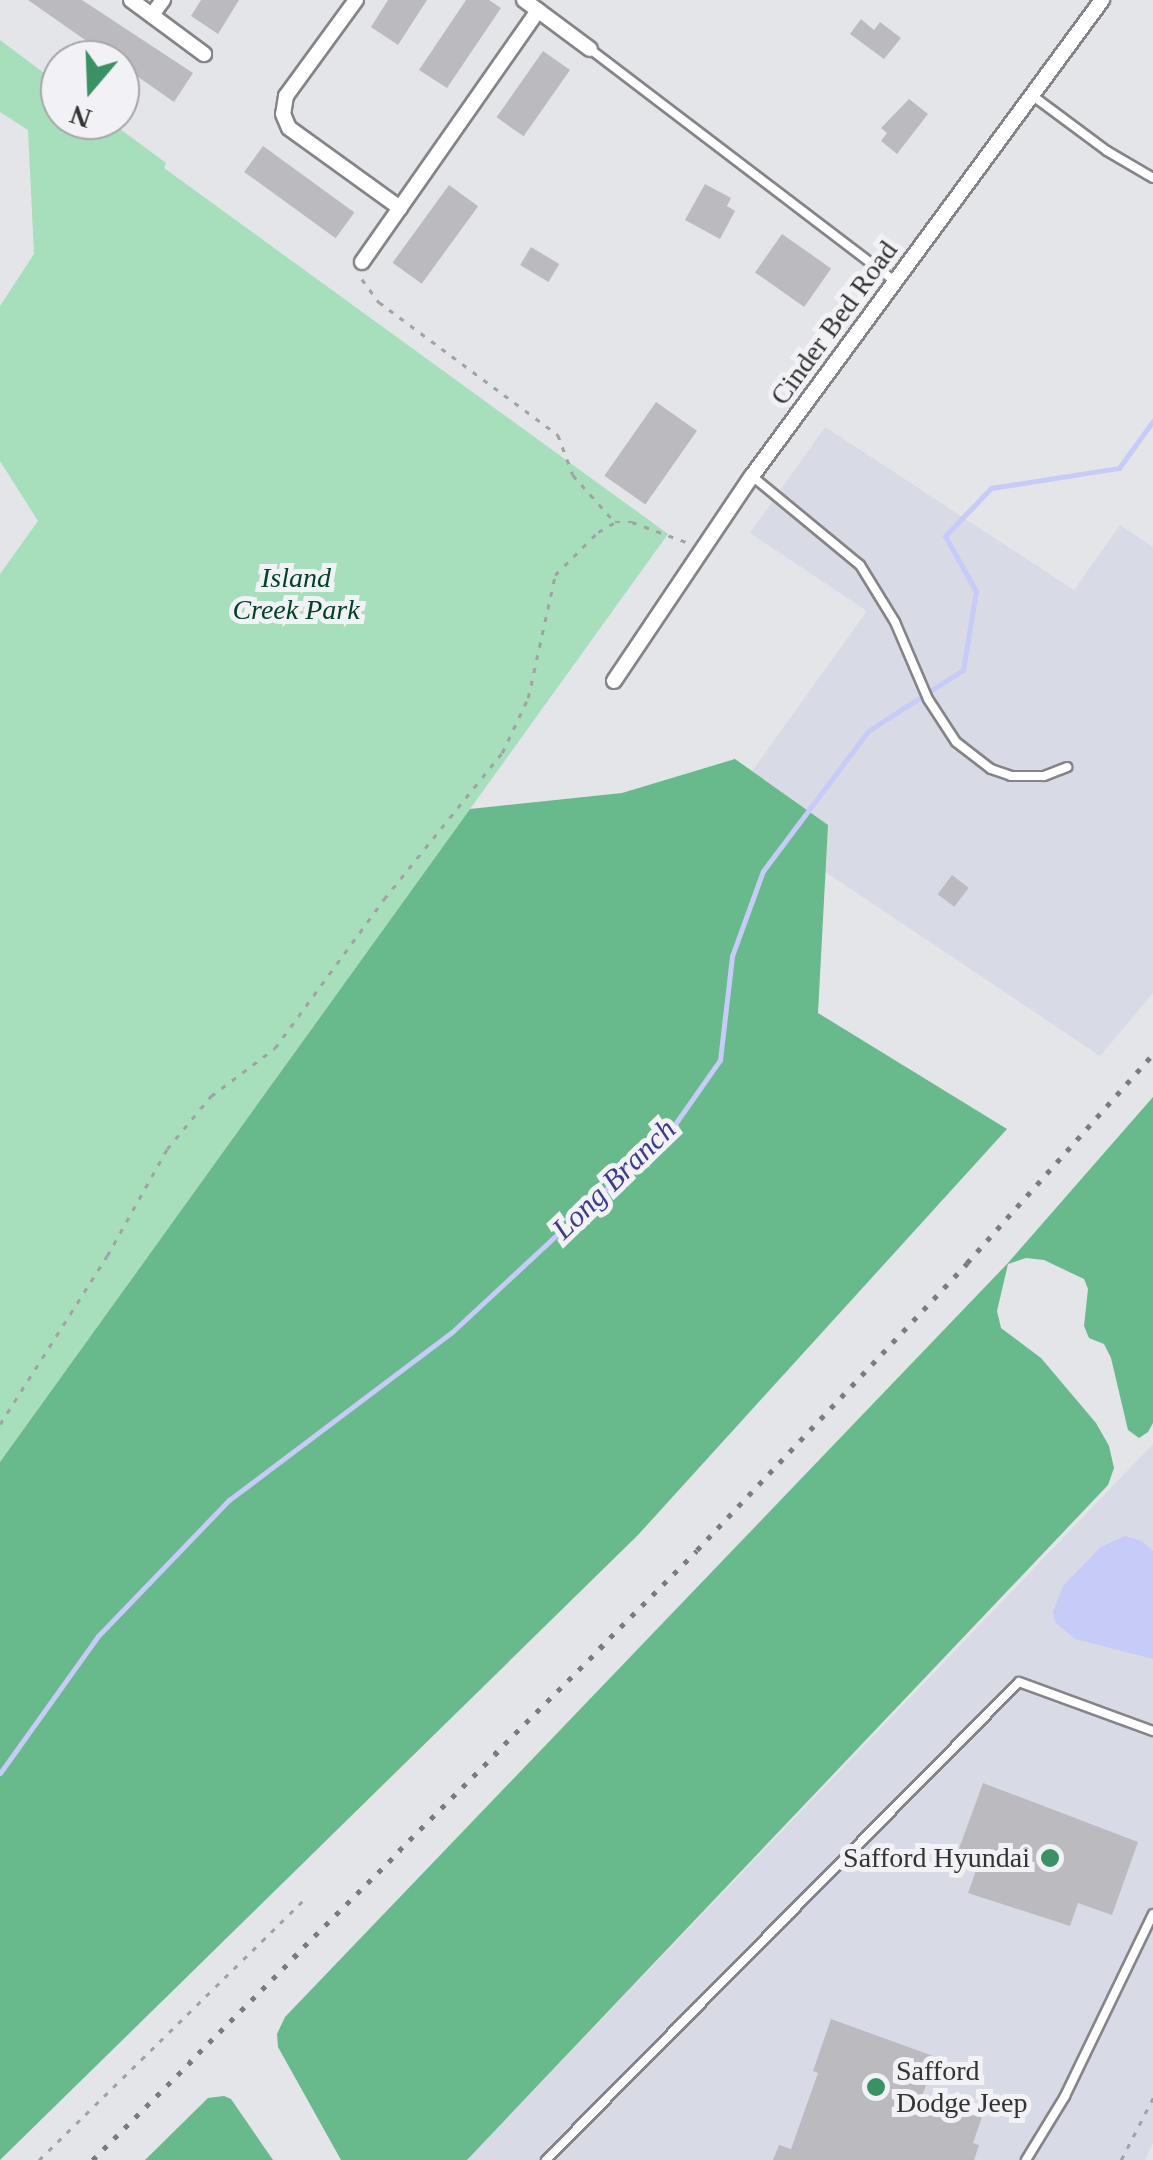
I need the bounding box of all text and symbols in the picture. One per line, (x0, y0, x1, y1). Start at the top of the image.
north arrow (40, 40, 140, 140)
text: N (66, 99, 95, 135)
street label: Cinder Bed Road (763, 234, 905, 412)
park label: Island Creek Park (232, 561, 360, 627)
water label: Long Branch (545, 1111, 683, 1247)
place label: Safford Hyundai (843, 1841, 1030, 1875)
marker: Safford Hyundai (1039, 1847, 1061, 1869)
place label: Safford Dodge Jeep (896, 2054, 1027, 2120)
marker: Safford Dodge Jeep (865, 2076, 887, 2098)

